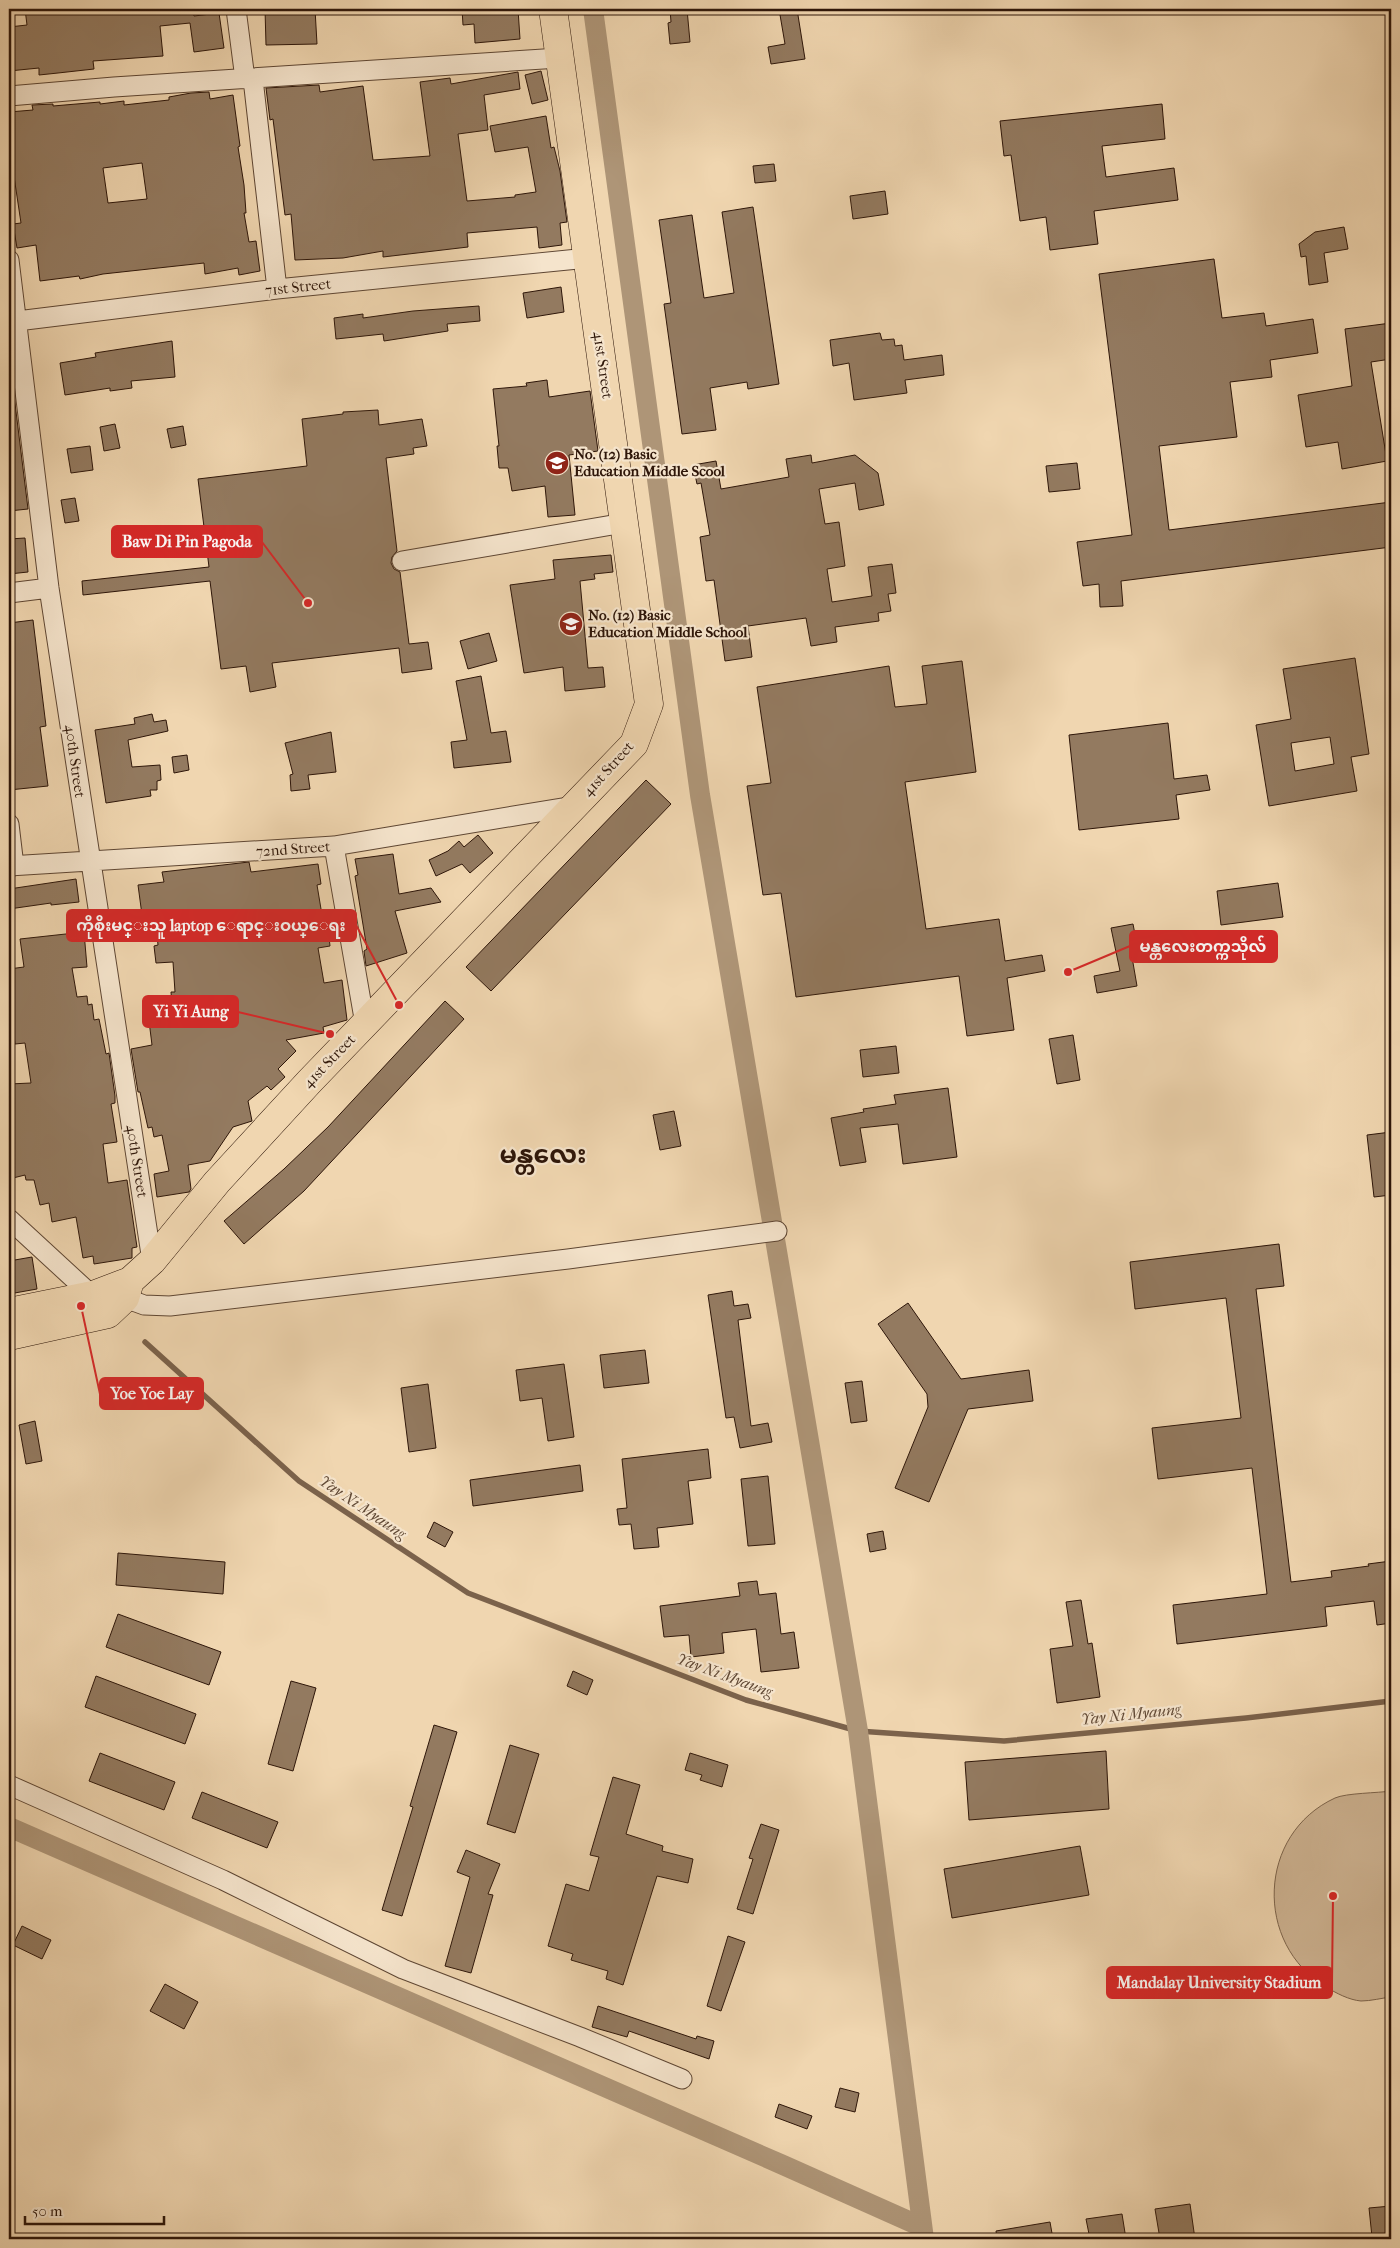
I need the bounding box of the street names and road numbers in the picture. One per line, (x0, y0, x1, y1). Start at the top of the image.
street label: 71st Street (264, 275, 333, 299)
street label: 41st Street (589, 330, 617, 401)
street label: 40th Street (61, 723, 89, 799)
street label: 41st Street (579, 737, 638, 800)
street label: 72nd Street (255, 837, 331, 861)
street label: 41st Street (299, 1030, 360, 1092)
street label: 40th Street (122, 1123, 152, 1199)

